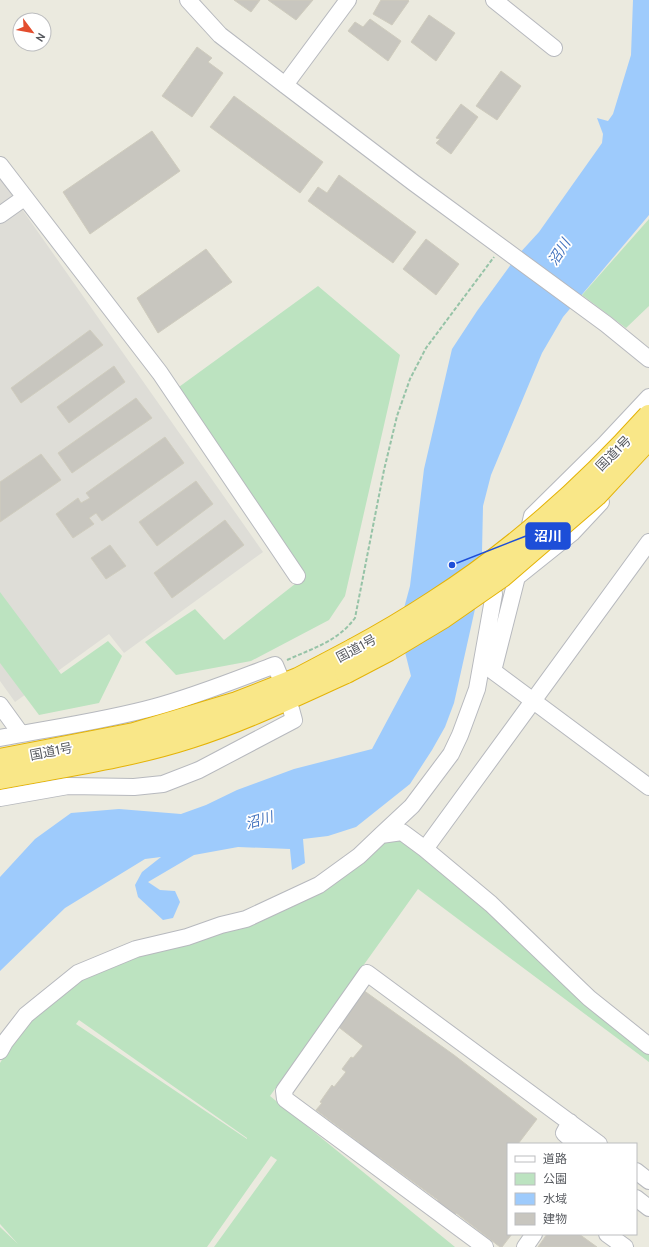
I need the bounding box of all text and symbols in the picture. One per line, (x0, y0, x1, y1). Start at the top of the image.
north arrow (12, 12, 52, 52)
text: N (32, 30, 48, 44)
water label: 沼川 (544, 234, 575, 269)
street label: 国道1号 (592, 432, 634, 474)
callout: 沼川 (526, 523, 570, 549)
text: 沼川 (534, 527, 562, 545)
street label: 国道1号 (333, 631, 379, 665)
street label: 国道1号 (28, 739, 74, 763)
water label: 沼川 (243, 807, 277, 833)
legend (507, 1143, 637, 1235)
text: 道路 (543, 1151, 567, 1166)
text: 公園 (543, 1171, 567, 1186)
text: 水域 (543, 1191, 567, 1206)
text: 建物 (543, 1211, 567, 1226)

